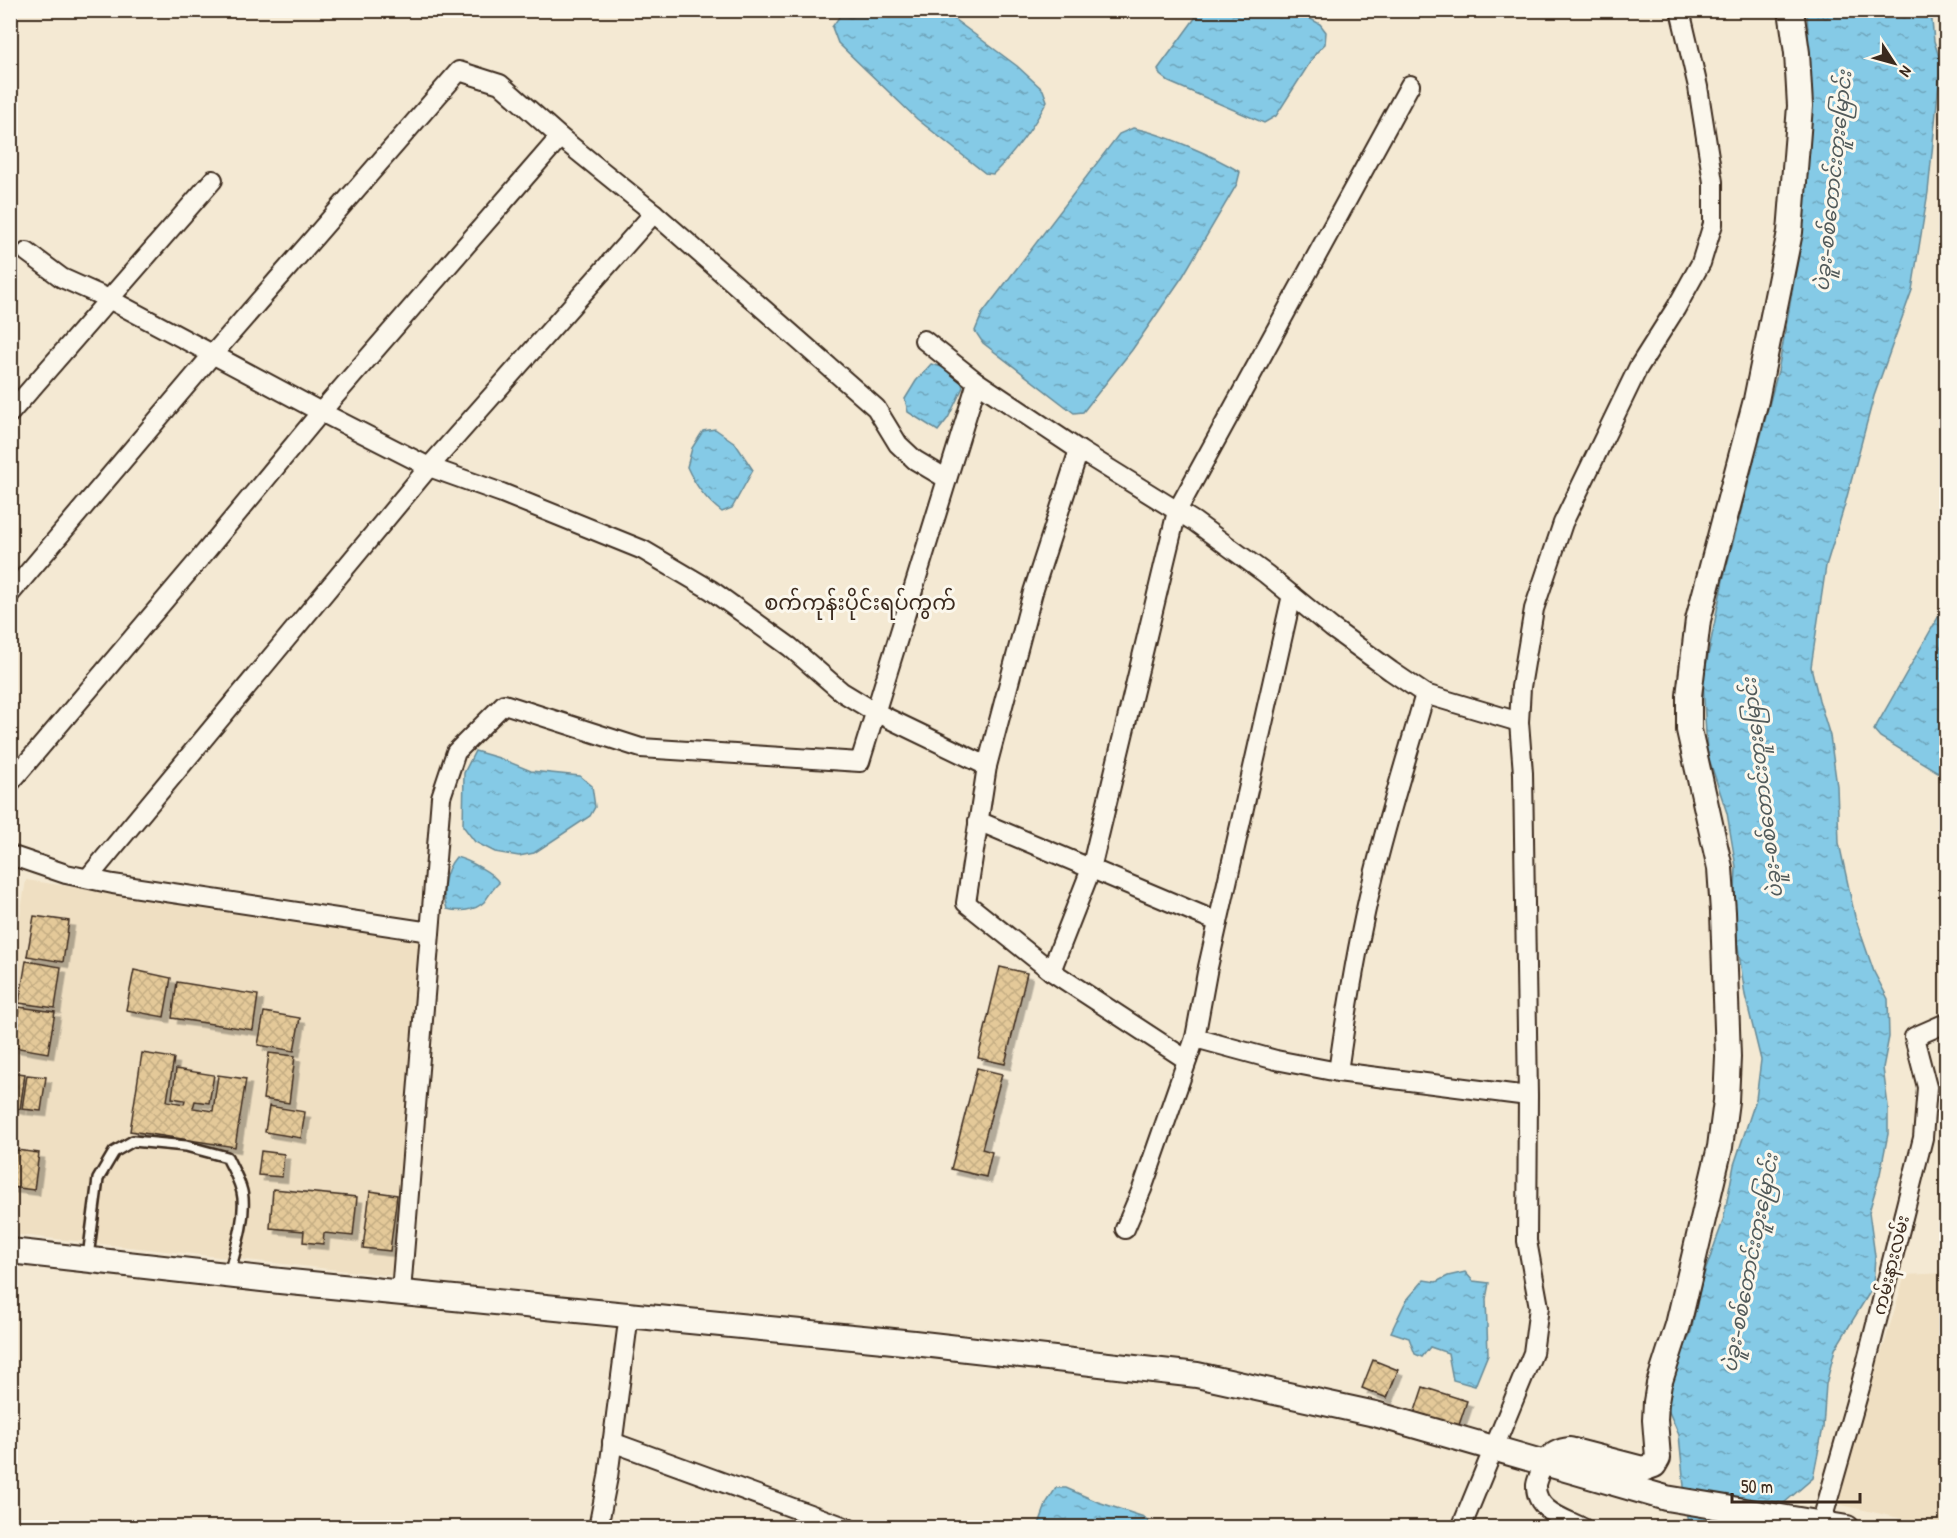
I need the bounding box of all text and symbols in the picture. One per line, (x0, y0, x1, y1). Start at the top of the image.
north arrow (1864, 33, 1924, 93)
text: N (1894, 62, 1918, 82)
water label: ပဲခူး-စစ်တောင်းတူးမြောင်း (1807, 68, 1862, 293)
district label: စက်ကုန်းပိုင်းရပ်ကွက် (764, 587, 956, 620)
water label: ပဲခူး-စစ်တောင်းတူးမြောင်း (1734, 675, 1792, 900)
water label: ပဲခူး-စစ်တောင်းတူးမြောင်း (1715, 1150, 1788, 1375)
street label: ကမ်းနားလမ်း (1866, 1212, 1918, 1318)
scale bar (1732, 1466, 1860, 1504)
text: 50 m (1741, 1474, 1773, 1499)

